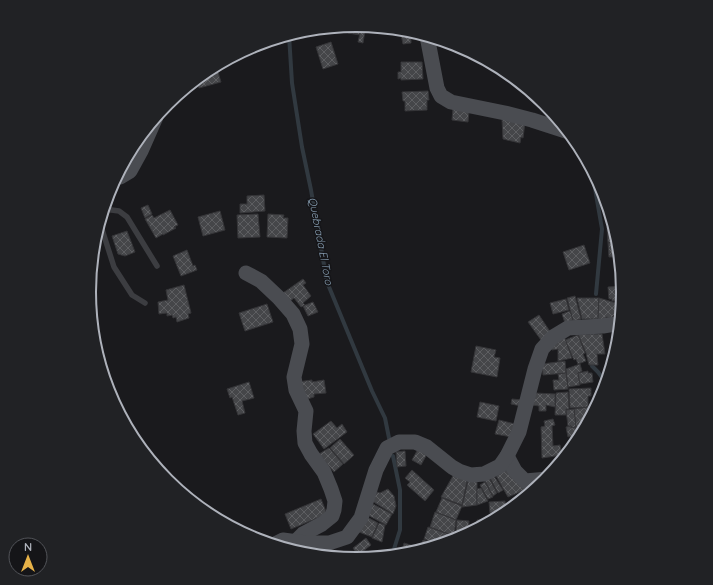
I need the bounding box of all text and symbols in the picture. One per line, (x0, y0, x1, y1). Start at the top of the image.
water label: Quebrada El Toro (306, 196, 337, 287)
north arrow (8, 537, 48, 577)
text: N (24, 540, 32, 554)

